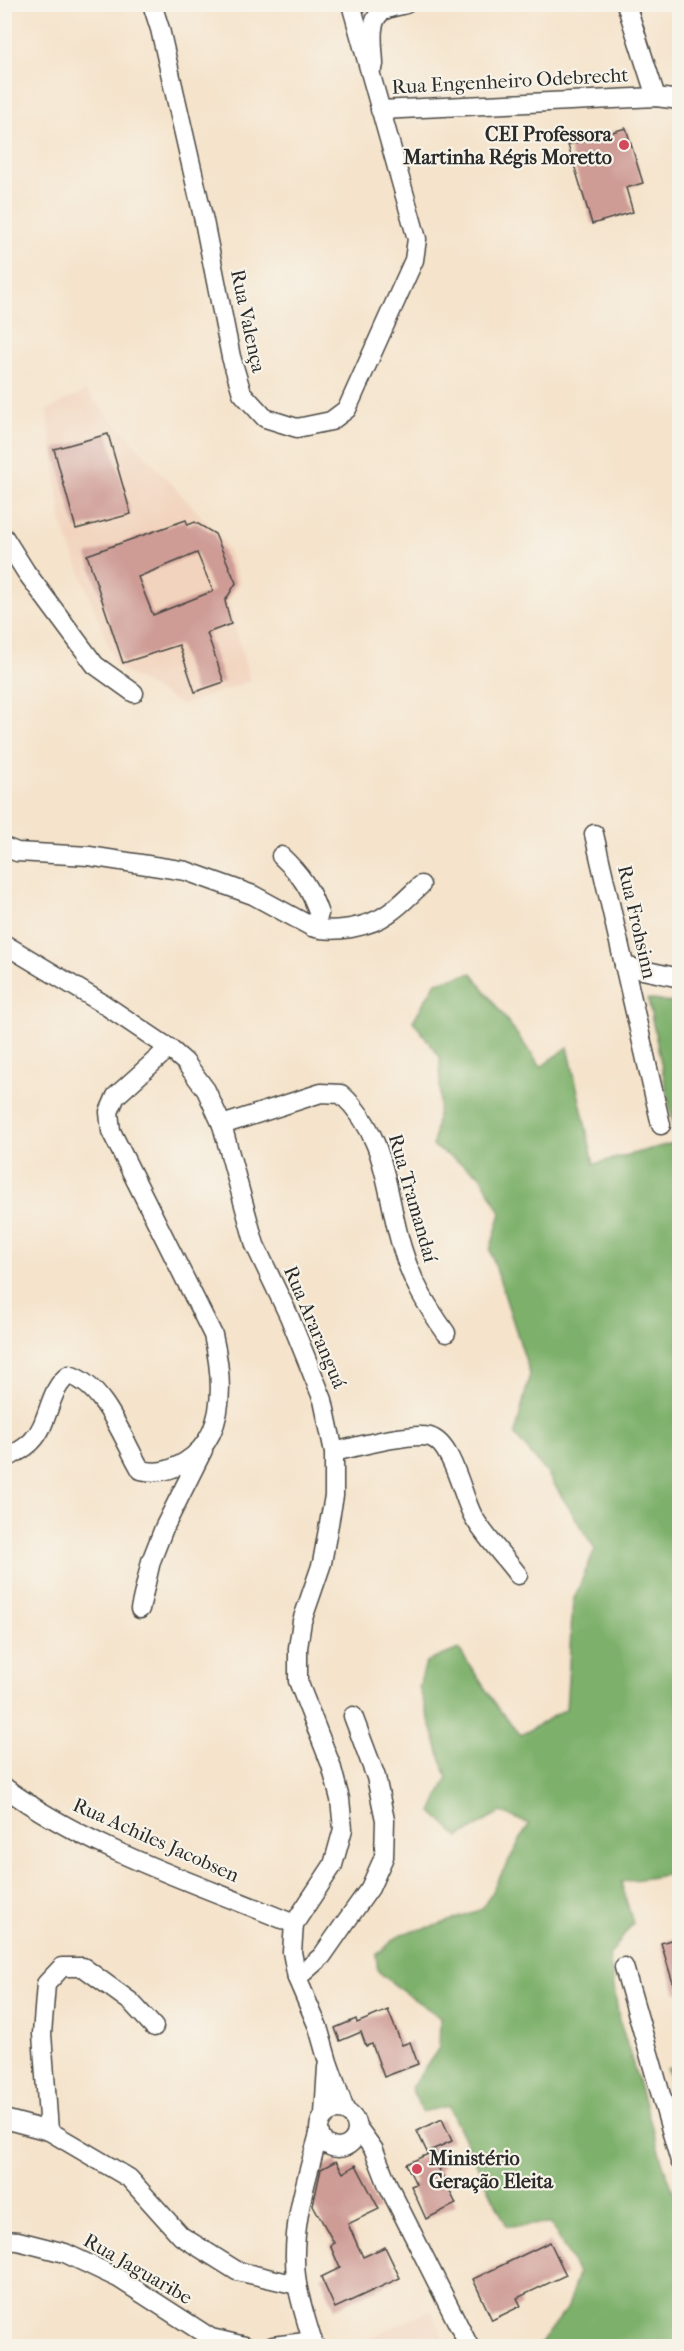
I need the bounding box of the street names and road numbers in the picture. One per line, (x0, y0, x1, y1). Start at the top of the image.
street label: Rua Engenheiro Odebrecht (391, 63, 629, 99)
street label: Rua Valença (226, 267, 270, 375)
street label: Rua Frohsinn (613, 863, 661, 981)
street label: Rua Tramandaí (384, 1131, 443, 1266)
street label: Rua Araranguá (279, 1262, 351, 1392)
street label: Rua Achiles Jacobsen (69, 1793, 243, 1887)
street label: Rua Jaguaribe (80, 2229, 196, 2309)

